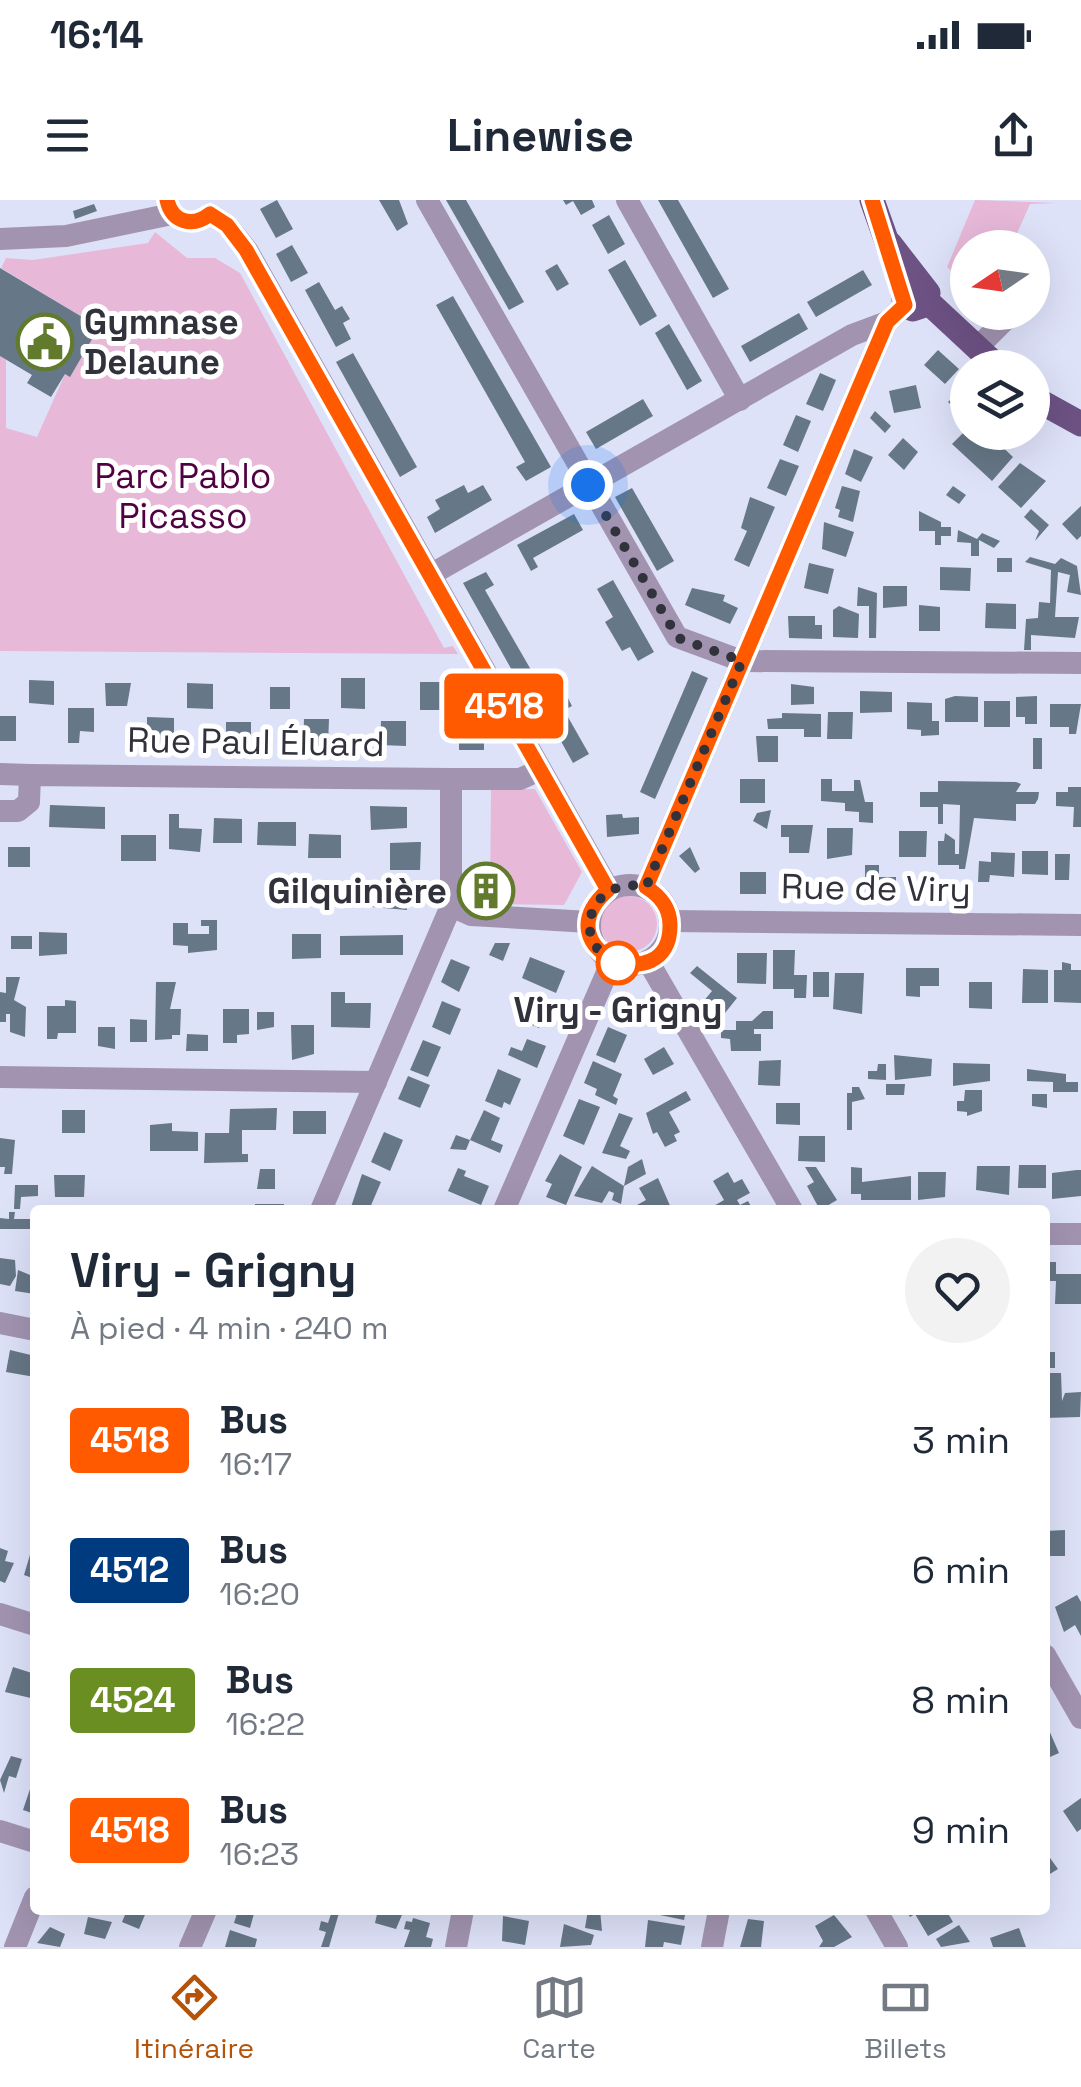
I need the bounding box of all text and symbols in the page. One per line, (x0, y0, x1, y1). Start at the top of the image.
text: 16:14 (50, 11, 143, 59)
text: Linewise (447, 107, 634, 164)
icon: menu (40, 108, 95, 163)
icon: share (986, 108, 1041, 163)
north arrow (950, 230, 1050, 330)
map controls (950, 230, 1050, 450)
place label: Gymnase Delaune (84, 300, 239, 384)
public building icon: Gymnase Delaune (15, 312, 75, 372)
button: layers (950, 350, 1050, 450)
park label: Parc Pablo Picasso (95, 454, 271, 538)
your location (563, 460, 613, 510)
line badge: 4518 (434, 674, 574, 738)
text: 4518 (464, 684, 544, 728)
street label: Rue Paul Éluard (127, 718, 385, 766)
building icon: Gilquinière (456, 861, 516, 921)
street label: Rue de Viry (781, 864, 971, 912)
place label: Gilquinière (268, 869, 447, 913)
marker: Viry - Grigny (597, 942, 639, 984)
place label: Viry - Grigny (514, 988, 722, 1032)
button: heart (905, 1238, 1010, 1343)
text: Viry - Grigny (70, 1240, 357, 1301)
text: À pied · 4 min · 240 m (70, 1308, 389, 1348)
text: Bus (219, 1396, 288, 1444)
text: 3 min (912, 1416, 1010, 1464)
text: 4518 (90, 1418, 169, 1462)
text: 16:17 (219, 1444, 292, 1484)
text: Bus (219, 1526, 288, 1574)
text: 6 min (912, 1546, 1010, 1594)
text: 4512 (90, 1548, 169, 1592)
text: 16:20 (219, 1574, 300, 1614)
text: Bus (225, 1656, 294, 1704)
text: 8 min (911, 1676, 1010, 1724)
text: 4524 (90, 1678, 175, 1722)
text: 16:22 (225, 1704, 305, 1744)
text: Bus (219, 1786, 288, 1834)
text: 9 min (912, 1806, 1010, 1854)
text: 4518 (90, 1808, 169, 1852)
text: 16:23 (219, 1834, 299, 1874)
tab: Itinéraire (134, 1970, 254, 2066)
tab: Carte (522, 1970, 596, 2066)
tab: Billets (864, 1970, 947, 2066)

